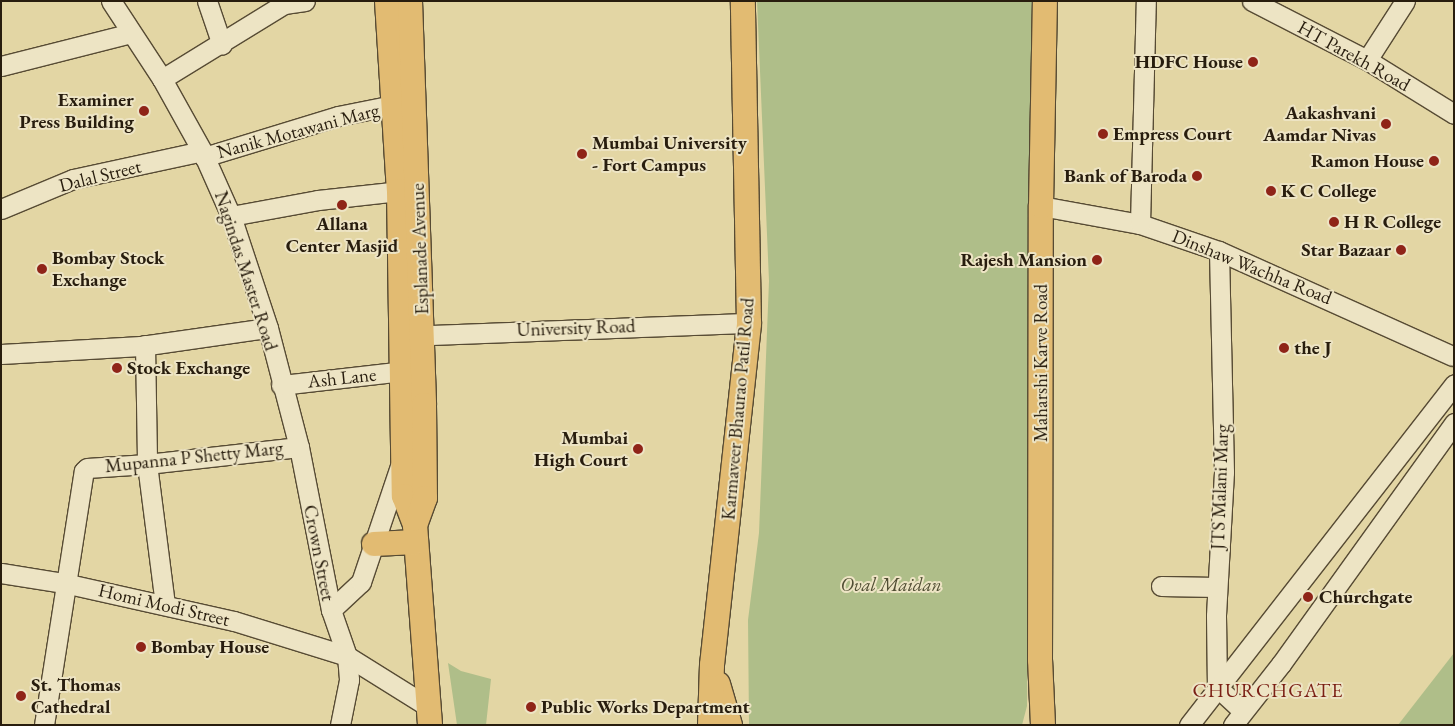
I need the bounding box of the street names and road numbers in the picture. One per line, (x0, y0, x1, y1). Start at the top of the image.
street label: HT Parekh Road (1294, 16, 1414, 96)
street label: Nanik Motawani Marg (214, 98, 382, 164)
street label: Dalal Street (56, 155, 144, 197)
street label: Esplanade Avenue (406, 183, 434, 315)
street label: Nagindas Master Road (209, 188, 283, 354)
street label: Dinshaw Wachha Road (1169, 224, 1335, 310)
street label: Maharshi Karve Road (1030, 284, 1052, 442)
street label: Karmaveer Bhaurao Patil Road (717, 297, 759, 521)
street label: University Road (516, 315, 636, 341)
street label: Ash Lane (307, 363, 377, 393)
street label: JTS Malani Marg (1206, 424, 1234, 550)
street label: Mupanna P Shetty Marg (104, 436, 284, 478)
street label: Crown Street (299, 503, 339, 603)
street label: Homi Modi Street (96, 579, 232, 631)

